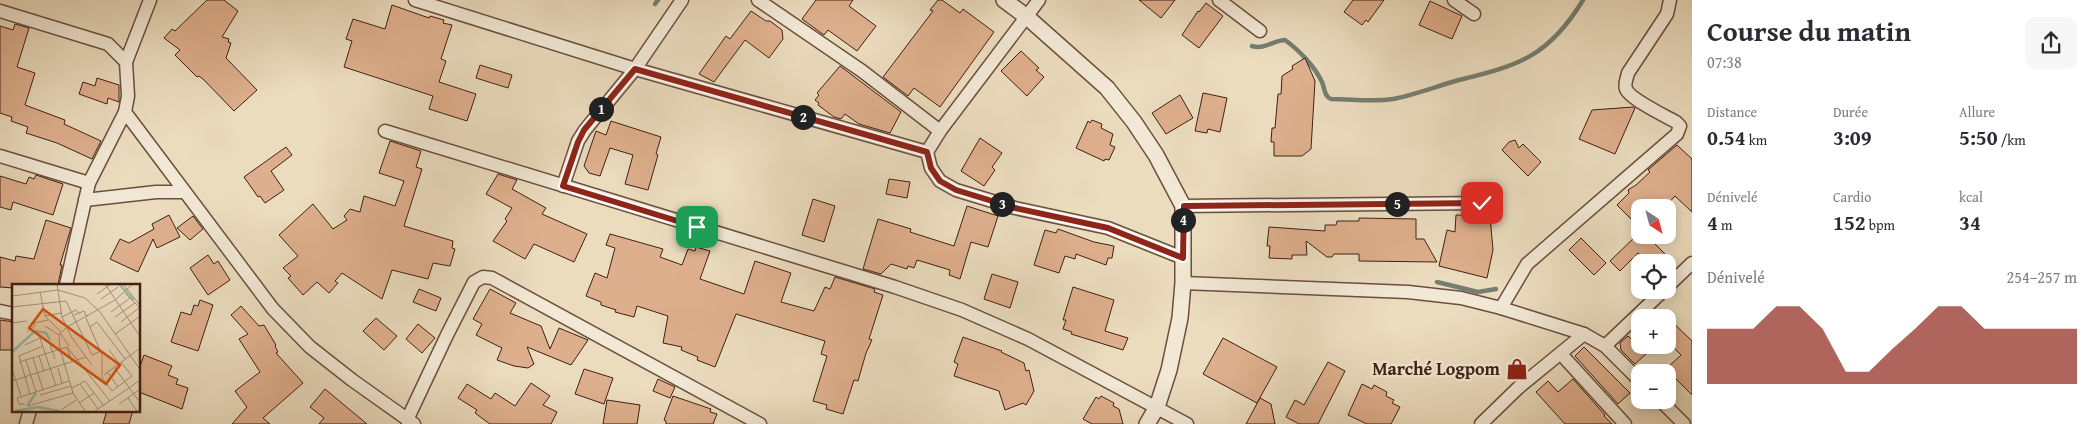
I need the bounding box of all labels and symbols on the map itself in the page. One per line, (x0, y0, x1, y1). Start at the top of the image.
pin: 1 (588, 96, 614, 122)
pin: 2 (790, 104, 816, 130)
pin (1461, 182, 1503, 224)
pin: 3 (990, 192, 1014, 216)
pin: 5 (1384, 192, 1410, 216)
north arrow (1631, 199, 1676, 244)
pin (676, 206, 718, 248)
pin: 4 (1170, 208, 1196, 232)
inset map (12, 284, 140, 412)
place label: Marché Logpom (1372, 355, 1501, 382)
shop icon: Marché Logpom (1504, 356, 1530, 382)

